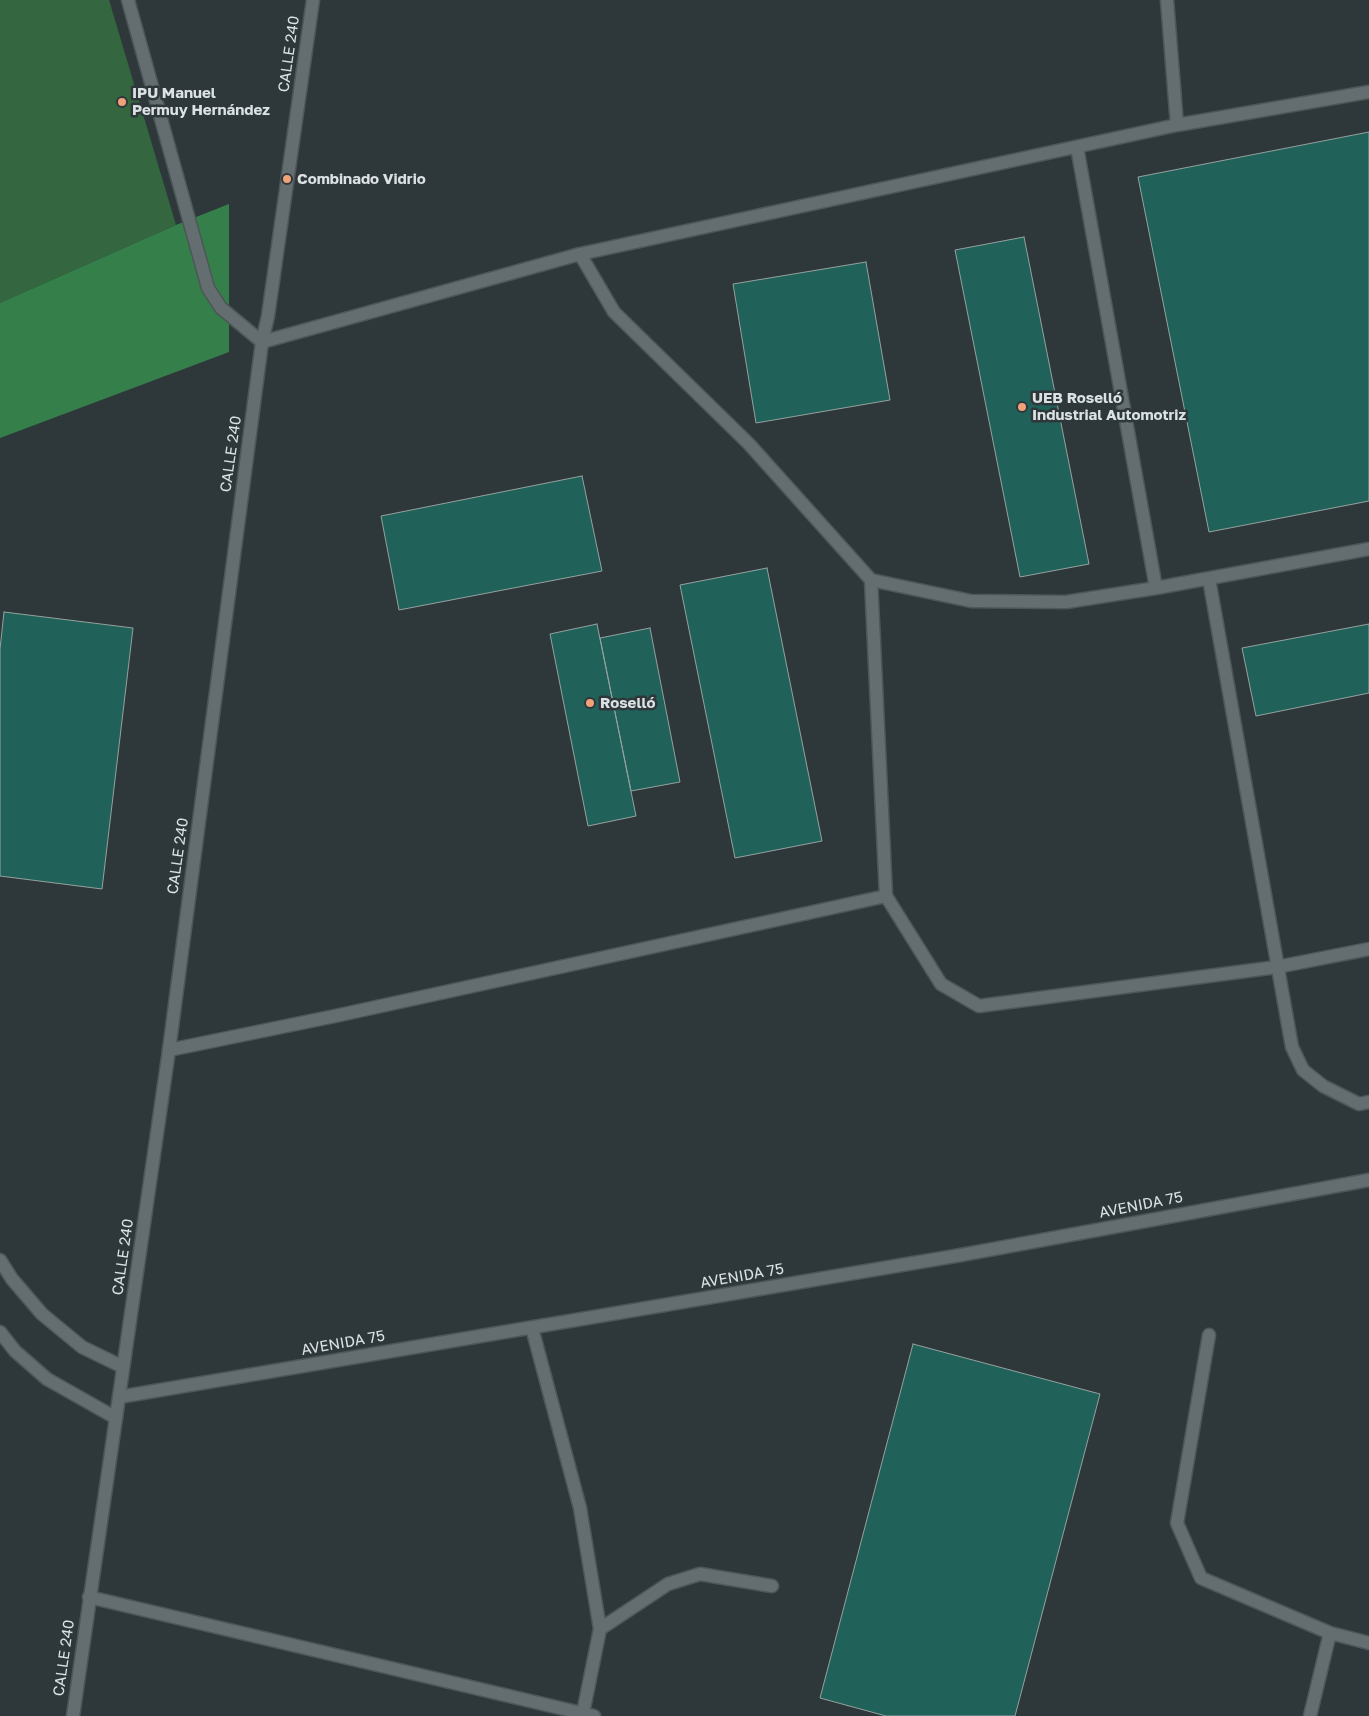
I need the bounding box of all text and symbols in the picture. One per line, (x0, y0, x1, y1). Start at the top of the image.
street label: CALLE 240 (275, 15, 303, 93)
place label: IPU Manuel Permuy Hernández (132, 84, 270, 119)
marker: IPU Manuel Permuy Hernández (116, 96, 128, 108)
place label: Combinado Vidrio (297, 170, 426, 188)
marker: Combinado Vidrio (281, 173, 293, 185)
place label: UEB Roselló Industrial Automotriz (1032, 389, 1186, 424)
marker: UEB Roselló Industrial Automotriz (1016, 401, 1028, 413)
street label: CALLE 240 (217, 415, 245, 493)
place label: Roselló (600, 694, 655, 712)
marker: Roselló (584, 697, 596, 709)
street label: CALLE 240 (164, 817, 192, 895)
street label: AVENIDA 75 (1098, 1188, 1184, 1222)
street label: CALLE 240 (109, 1218, 137, 1296)
street label: AVENIDA 75 (699, 1260, 785, 1292)
street label: AVENIDA 75 (300, 1327, 386, 1359)
street label: CALLE 240 (50, 1619, 78, 1697)

